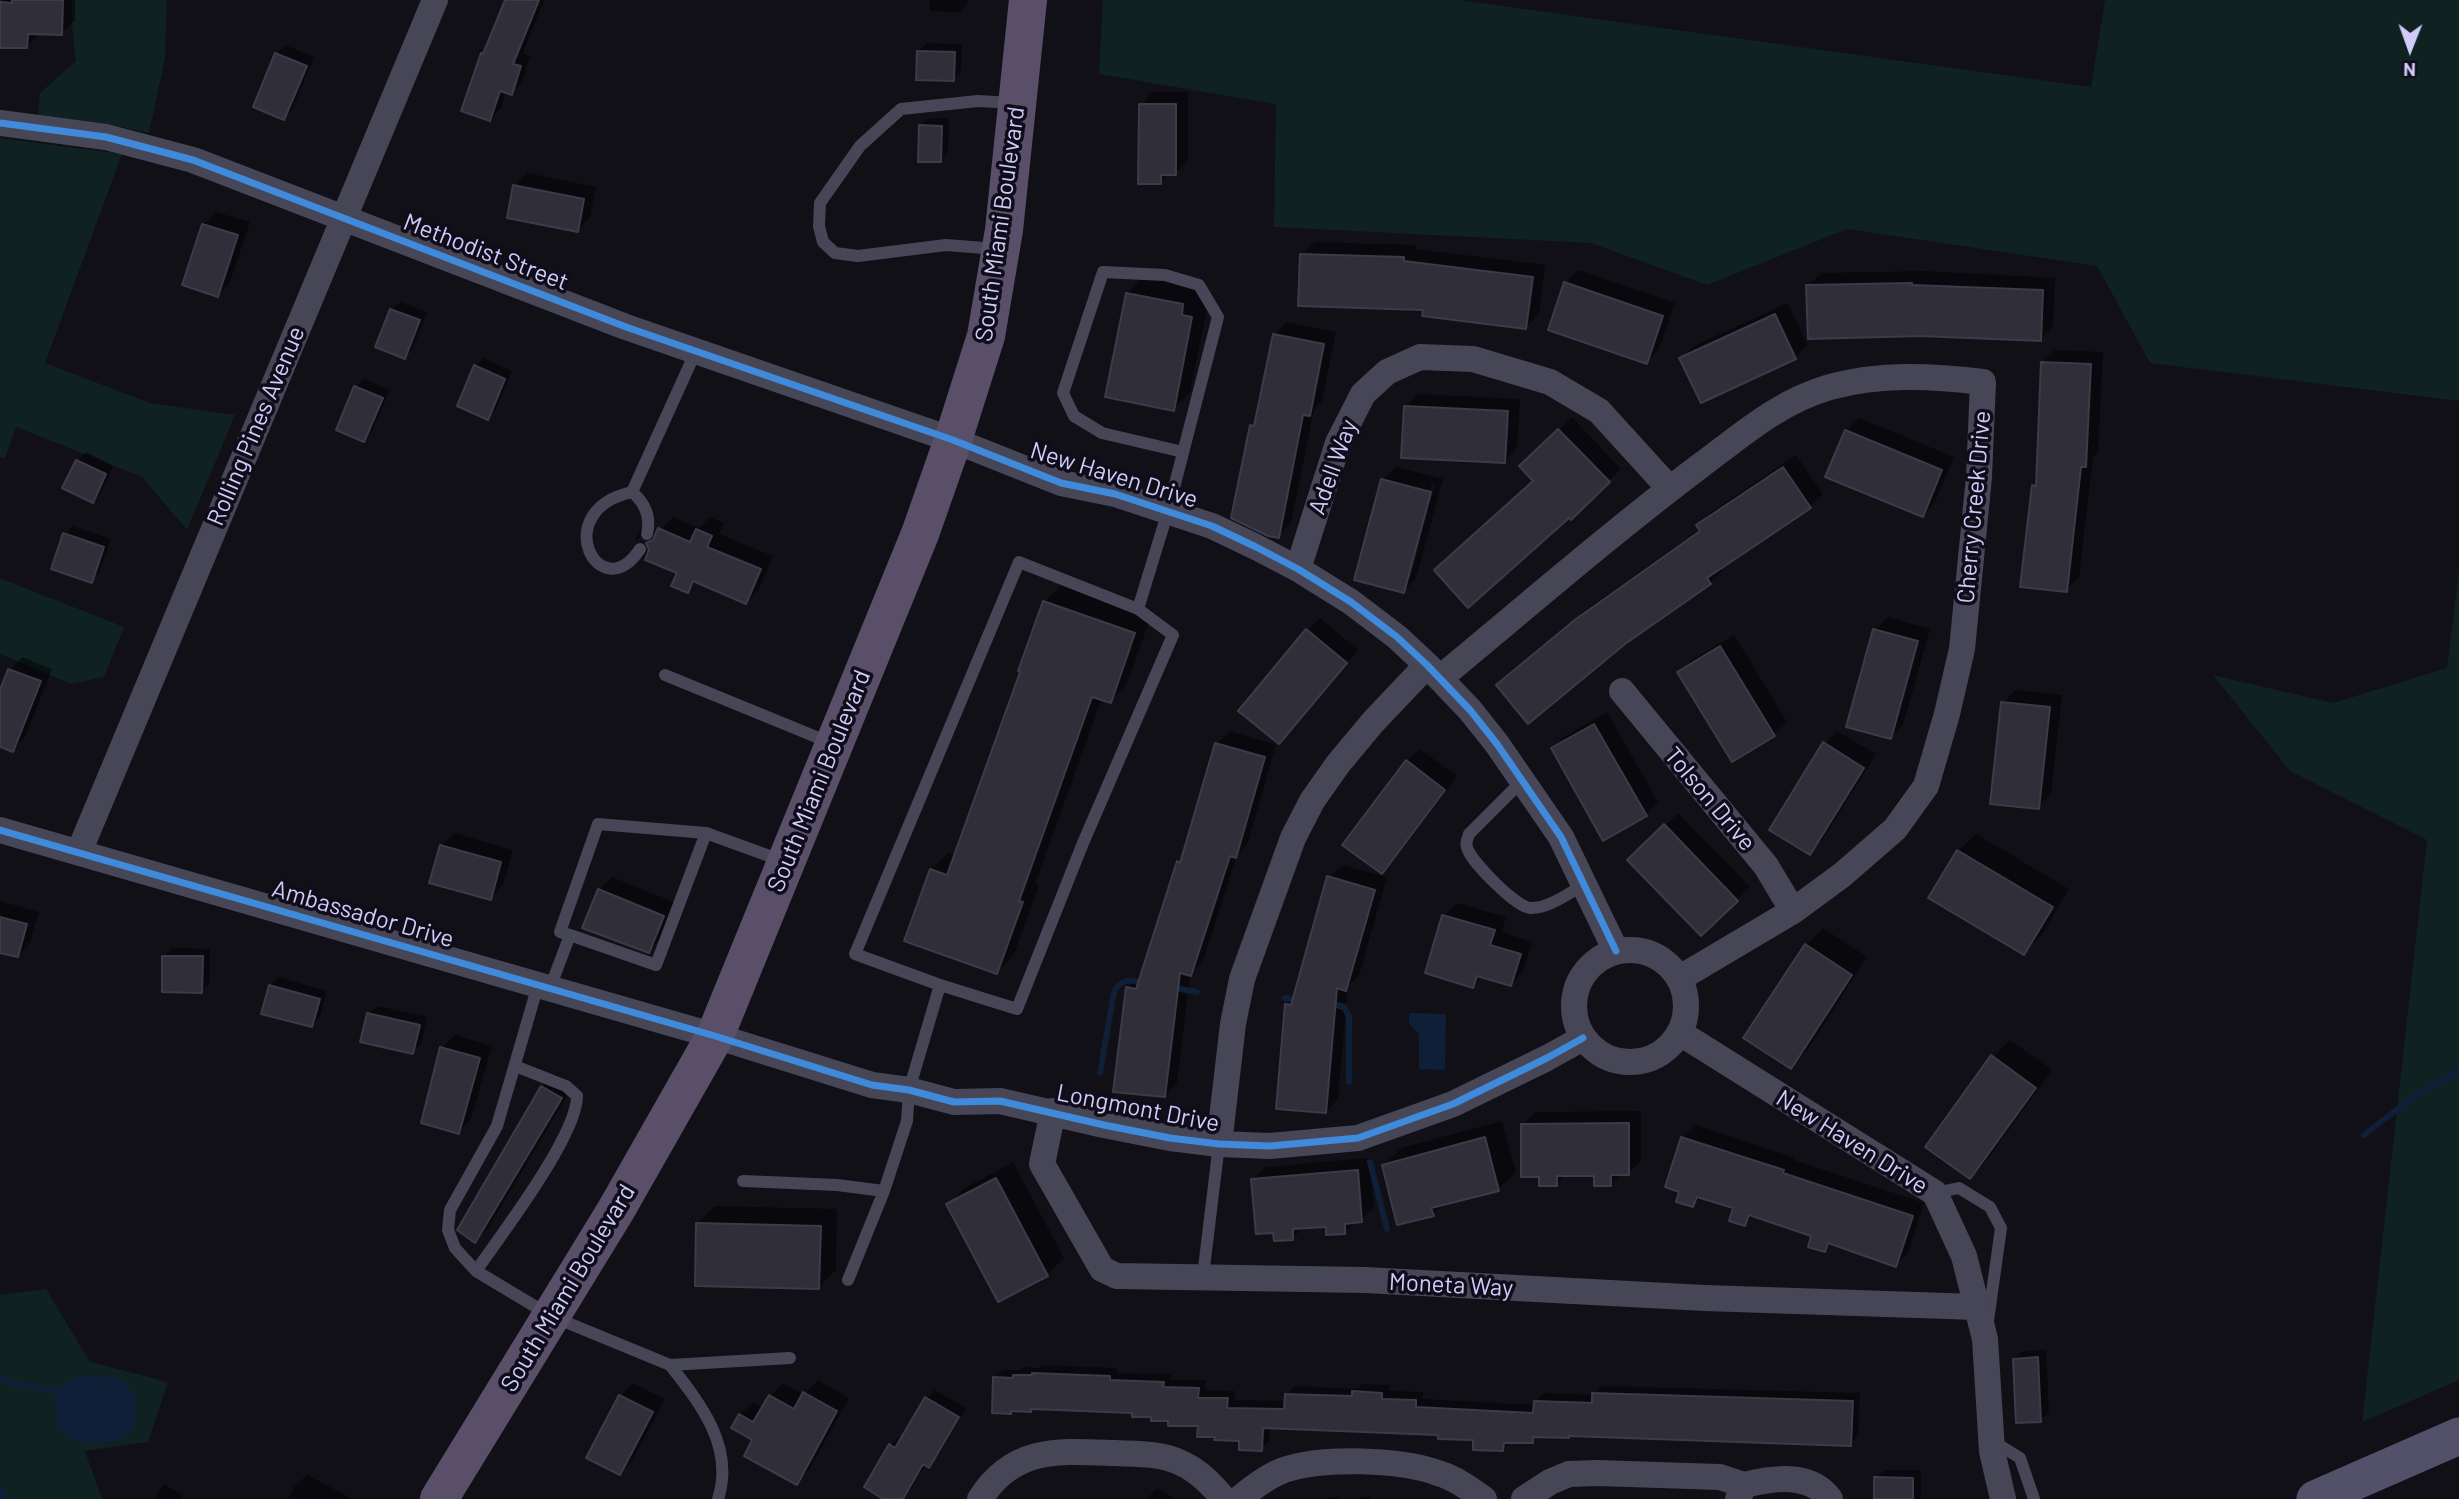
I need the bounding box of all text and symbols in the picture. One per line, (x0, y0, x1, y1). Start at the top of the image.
north arrow (2375, 14, 2445, 84)
text: N (2403, 59, 2416, 82)
street label: South Miami Boulevard (969, 105, 1031, 343)
street label: Methodist Street (400, 207, 572, 297)
street label: Rolling Pines Avenue (201, 322, 311, 530)
street label: Cherry Creek Drive (1951, 410, 1997, 604)
street label: Adell Way (1303, 416, 1363, 518)
street label: New Haven Drive (1027, 436, 1201, 514)
street label: South Miami Boulevard (761, 666, 877, 896)
street label: Tolson Drive (1658, 741, 1762, 857)
street label: Ambassador Drive (269, 874, 457, 954)
street label: Longmont Drive (1054, 1078, 1222, 1138)
street label: New Haven Drive (1771, 1084, 1933, 1200)
street label: South Miami Boulevard (495, 1179, 641, 1397)
street label: Moneta Way (1388, 1267, 1514, 1303)

